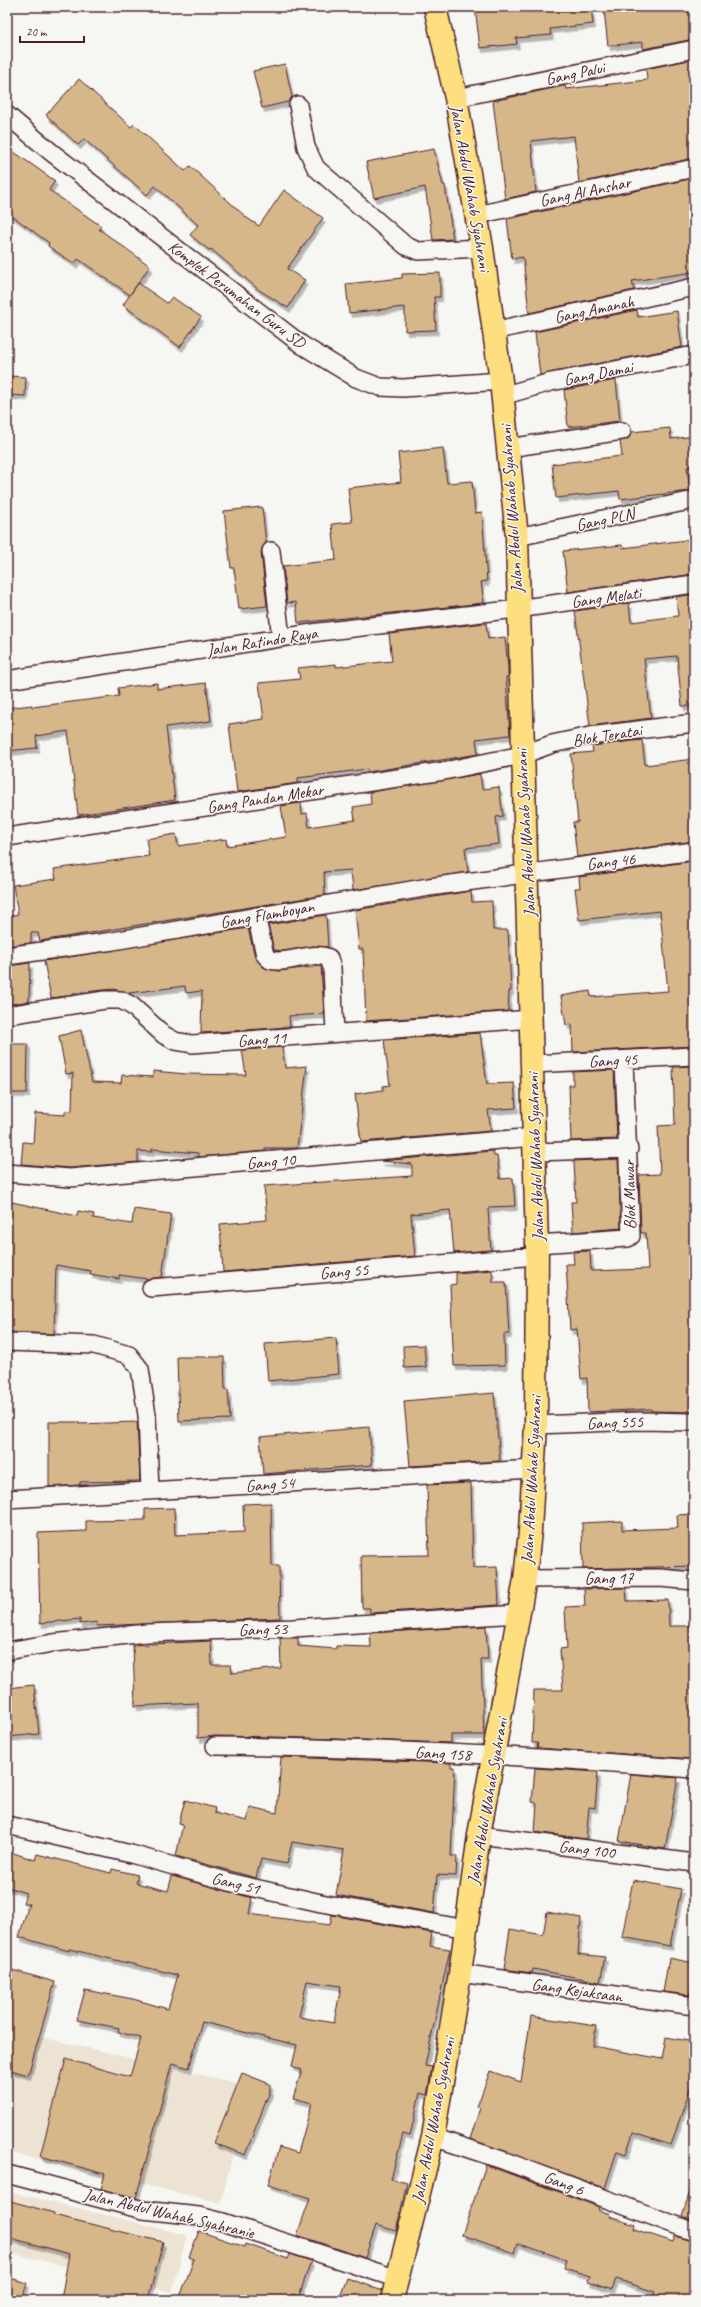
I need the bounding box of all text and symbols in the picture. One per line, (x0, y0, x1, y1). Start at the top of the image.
scale bar (20, 18, 84, 44)
text: 20 m (26, 24, 48, 40)
street label: Gang Palui (544, 57, 608, 90)
street label: Jalan Abdul Wahab Syahrani (445, 102, 496, 275)
street label: Gang Al Anshar (538, 171, 634, 211)
street label: Komplek Perumahan Guru SD (164, 236, 311, 354)
street label: Gang Amanah (552, 291, 637, 328)
street label: Gang Damai (562, 356, 636, 390)
street label: Jalan Abdul Wahab Syahrani (495, 422, 528, 595)
street label: Gang PLN (574, 503, 639, 536)
street label: Gang Melati (570, 582, 644, 613)
street label: Jalan Ratindo Raya (204, 622, 320, 661)
street label: Blok Teratai (571, 719, 645, 751)
street label: Jalan Abdul Wahab Syahrani (511, 746, 540, 919)
street label: Gang Pandan Mekar (206, 779, 326, 818)
street label: Gang 46 (586, 848, 638, 875)
street label: Gang Flamboyan (219, 896, 317, 933)
street label: Gang 11 (237, 1027, 288, 1052)
street label: Gang 45 (588, 1049, 639, 1072)
street label: Jalan Abdul Wahab Syahrani (522, 1071, 549, 1243)
street label: Gang 10 (246, 1149, 298, 1174)
street label: Blok Mawar (618, 1158, 641, 1230)
street label: Gang 55 (319, 1259, 371, 1284)
street label: Jalan Abdul Wahab Syahrani (517, 1394, 546, 1566)
street label: Gang 555 (586, 1411, 645, 1434)
street label: Gang 54 (245, 1472, 297, 1497)
street label: Gang 17 (585, 1568, 635, 1589)
street label: Gang 53 (238, 1618, 289, 1641)
street label: Jalan Abdul Wahab Syahrani (462, 1714, 513, 1887)
street label: Gang 158 (414, 1742, 474, 1766)
street label: Gang 100 (558, 1836, 618, 1864)
street label: Gang 51 (210, 1867, 263, 1900)
street label: Gang Kejaksaan (530, 1974, 625, 2007)
street label: Jalan Abdul Wahab Syahrani (407, 2034, 460, 2206)
street label: Gang 6 (541, 2166, 588, 2201)
street label: Jalan Abdul Wahab Syahranie (81, 2183, 257, 2244)

